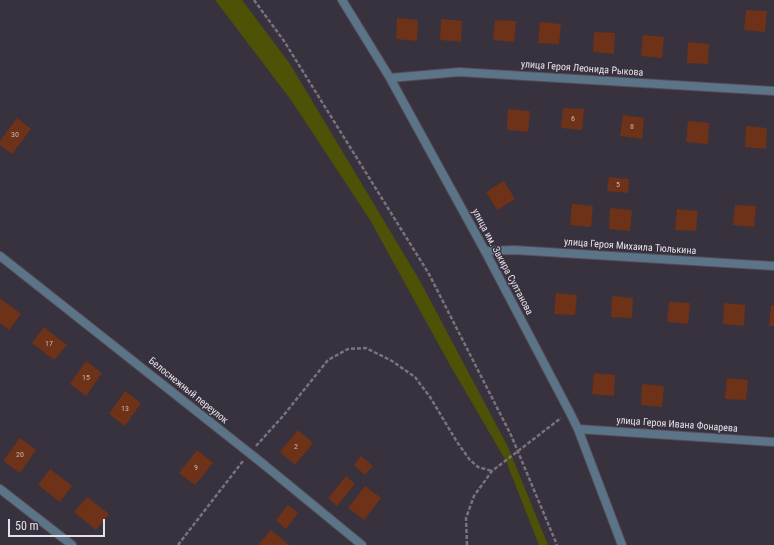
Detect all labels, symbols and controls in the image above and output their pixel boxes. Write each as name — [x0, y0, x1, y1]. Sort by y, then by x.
street label: улица Героя Леонида Рыкова — [520, 59, 644, 79]
house number: 6 — [571, 114, 575, 124]
house number: 8 — [630, 122, 634, 132]
house number: 30 — [11, 130, 19, 140]
house number: 5 — [616, 180, 620, 190]
street label: улица им. Закира Султанова — [469, 207, 535, 317]
street label: улица Героя Михаила Тюлькина — [563, 236, 697, 258]
house number: 17 — [45, 339, 53, 349]
street label: Белоснежный переулок — [146, 355, 230, 427]
house number: 15 — [82, 373, 90, 383]
house number: 13 — [121, 404, 129, 414]
street label: улица Героя Ивана Фонарева — [616, 415, 738, 435]
house number: 2 — [294, 442, 298, 452]
house number: 20 — [16, 450, 24, 460]
house number: 9 — [194, 463, 198, 473]
scale bar — [10, 511, 107, 537]
text: 50 m — [15, 519, 39, 533]

